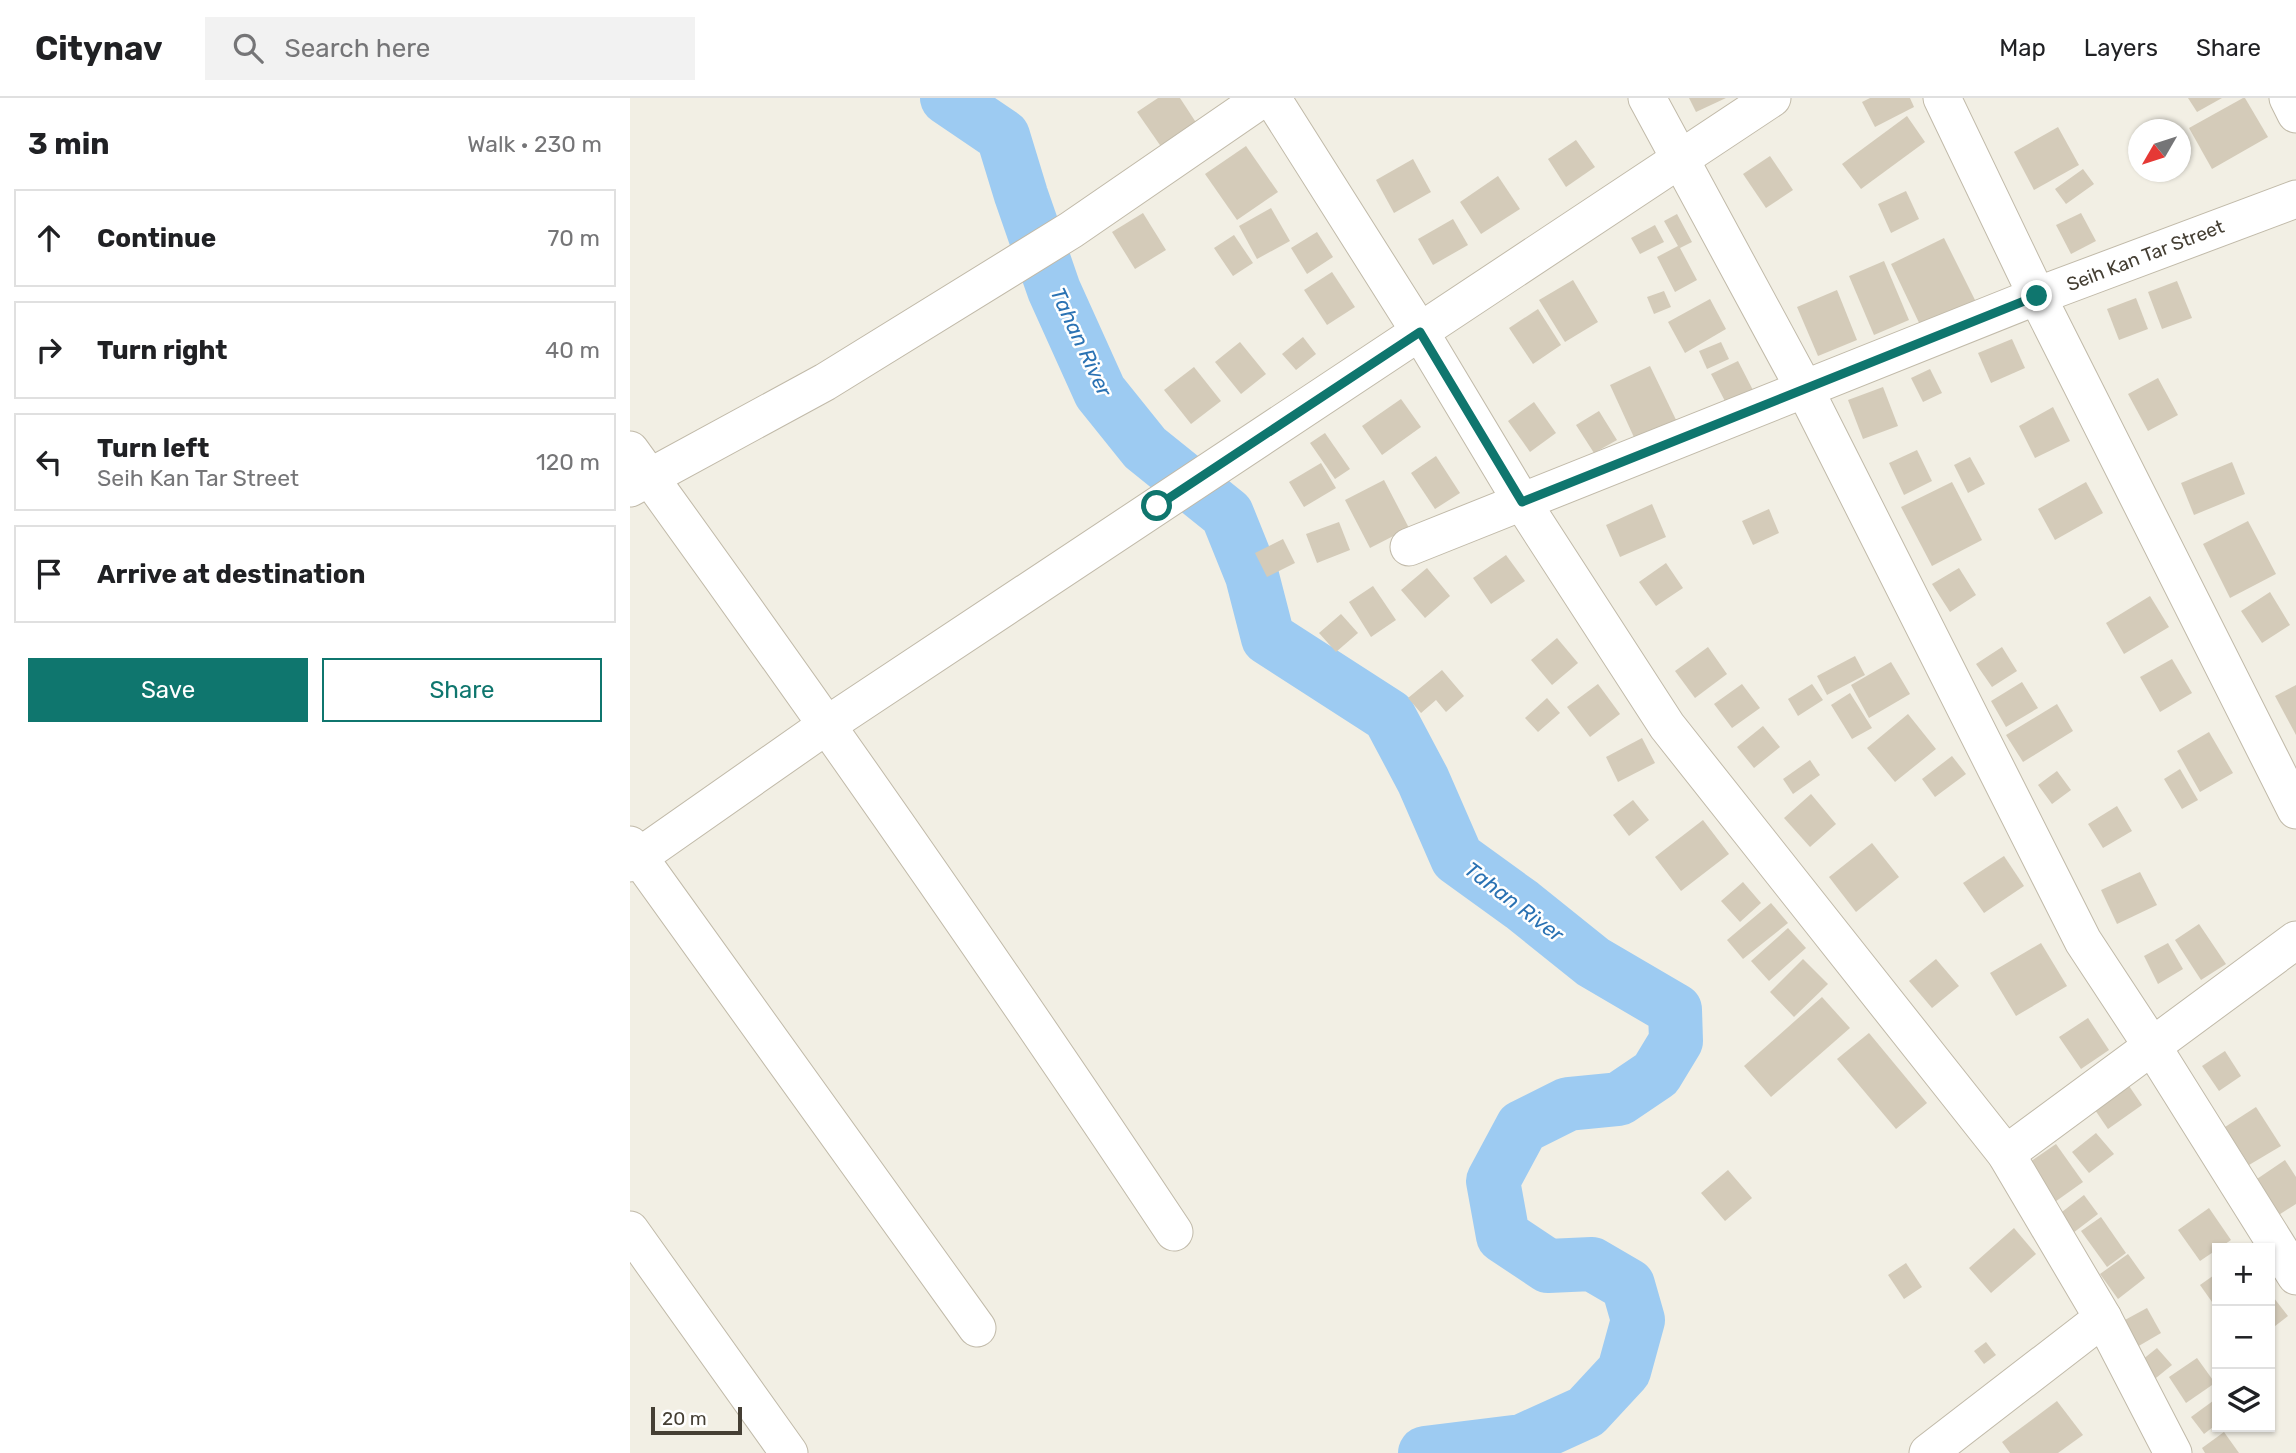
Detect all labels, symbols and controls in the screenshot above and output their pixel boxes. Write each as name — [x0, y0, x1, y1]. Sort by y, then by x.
search box — [205, 17, 695, 80]
text: Citynav — [35, 29, 163, 68]
icon: search — [229, 29, 267, 67]
text: Search here — [285, 33, 430, 64]
text: Map — [1999, 34, 2046, 62]
text: Layers — [2084, 34, 2158, 62]
text: Share — [2196, 34, 2261, 62]
north arrow — [2128, 119, 2191, 182]
text: 3 min — [28, 126, 110, 162]
text: Walk · 230 m — [467, 130, 602, 158]
street label: Seih Kan Tar Street — [2063, 215, 2228, 296]
icon: ahead — [30, 219, 68, 257]
text: Continue — [97, 223, 216, 254]
text: 70 m — [548, 224, 600, 252]
route end — [2021, 280, 2052, 311]
water label: Tahan River — [1045, 283, 1118, 401]
icon: right — [30, 331, 68, 369]
text: Turn right — [97, 335, 227, 366]
text: 40 m — [545, 336, 600, 364]
text: Turn left — [97, 433, 209, 464]
icon: left — [30, 443, 68, 481]
text: 120 m — [536, 448, 600, 476]
text: Seih Kan Tar Street — [97, 464, 299, 492]
route start — [1141, 490, 1172, 521]
icon: arrive — [30, 555, 68, 593]
text: Arrive at destination — [97, 559, 365, 590]
button: Save — [28, 658, 308, 722]
button: Share — [322, 658, 602, 722]
water label: Tahan River — [1460, 856, 1569, 947]
map controls — [2212, 1243, 2275, 1432]
button: + — [2212, 1243, 2275, 1306]
button: − — [2212, 1306, 2275, 1369]
button: layers — [2212, 1369, 2275, 1432]
scale bar — [651, 1404, 742, 1436]
text: 20 m — [662, 1407, 707, 1430]

